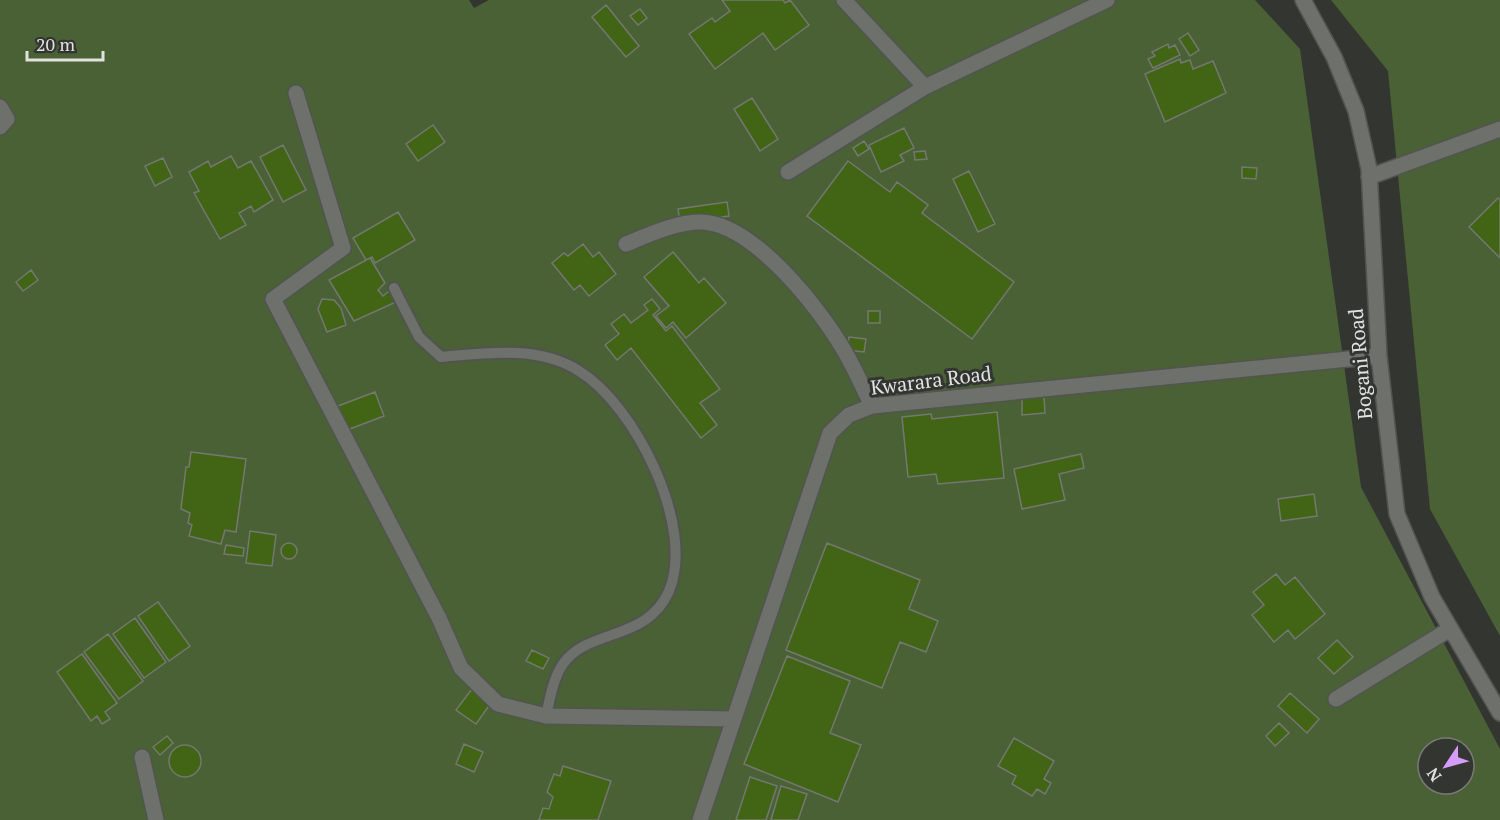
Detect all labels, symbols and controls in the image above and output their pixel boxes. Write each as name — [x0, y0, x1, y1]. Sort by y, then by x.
scale bar — [27, 24, 104, 62]
text: 20 m — [36, 32, 76, 56]
street label: Bogani Road — [1342, 307, 1378, 421]
street label: Kwarara Road — [869, 359, 993, 401]
north arrow — [1416, 736, 1476, 796]
text: N — [1421, 763, 1446, 786]

